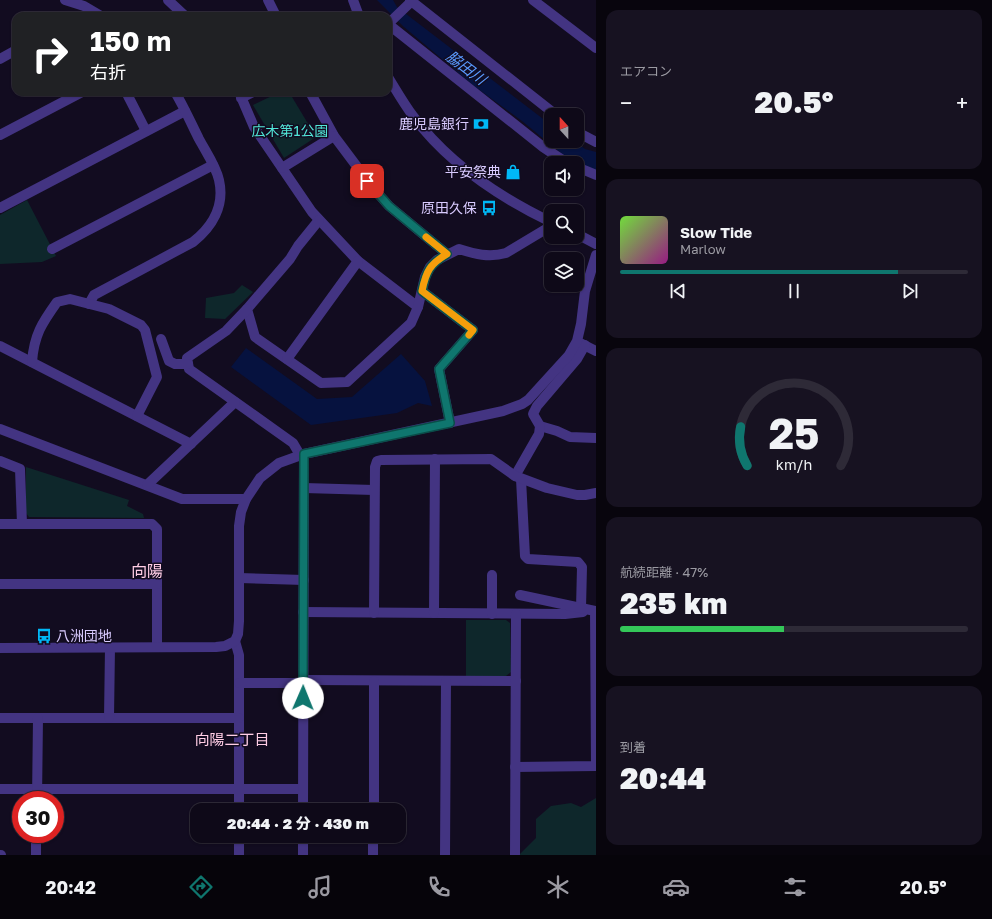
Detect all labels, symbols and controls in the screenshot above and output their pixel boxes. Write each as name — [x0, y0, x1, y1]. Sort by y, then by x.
text: 150 m — [90, 24, 171, 57]
icon: right — [24, 28, 76, 80]
water label: 脇田川 — [443, 46, 492, 89]
text: 右折 — [90, 61, 126, 83]
text: エアコン — [620, 63, 672, 79]
text: 20.5° — [755, 84, 833, 120]
text: − — [620, 89, 632, 116]
text: + — [956, 89, 968, 116]
north arrow — [544, 108, 584, 148]
map controls — [544, 108, 584, 292]
place label: 鹿児島銀行 — [399, 115, 469, 132]
bank icon: 鹿児島銀行 — [472, 115, 490, 133]
park label: 広木第1公園 — [252, 122, 328, 139]
button: sound — [544, 156, 584, 196]
place label: 平安祭典 — [445, 163, 501, 180]
shop icon: 平安祭典 — [504, 163, 522, 181]
pin — [350, 164, 384, 198]
icon: arrive — [356, 170, 378, 192]
place label: 原田久保 — [421, 199, 477, 216]
bus stop icon: 原田久保 — [480, 199, 498, 217]
button: search — [544, 204, 584, 244]
text: Slow Tide — [680, 223, 752, 241]
text: Marlow — [680, 241, 726, 257]
button: layers — [544, 252, 584, 292]
icon: previous — [667, 280, 689, 302]
icon: pause — [783, 280, 805, 302]
icon: next — [899, 280, 921, 302]
text: 25 — [769, 407, 819, 457]
text: km/h — [776, 455, 812, 472]
district label: 向陽 — [131, 561, 163, 581]
text: 航続距離 · 47% — [620, 564, 708, 580]
text: 235 km — [620, 585, 727, 621]
bus stop icon: 八洲団地 — [35, 627, 53, 645]
place label: 八洲団地 — [56, 627, 112, 644]
position arrow — [282, 677, 324, 719]
district label: 向陽二丁目 — [194, 730, 270, 748]
text: 到着 — [620, 739, 646, 755]
text: 20:44 — [620, 760, 706, 796]
speed limit sign: 30 — [12, 791, 64, 843]
text: 20:44 · 2 分 · 430 m — [227, 814, 369, 832]
icon: directions — [187, 873, 215, 901]
icon: music — [306, 873, 334, 901]
icon: phone — [425, 873, 453, 901]
icon: climate — [544, 873, 572, 901]
icon: car — [662, 873, 690, 901]
icon: filters — [781, 873, 809, 901]
text: 20:42 — [45, 876, 96, 898]
text: 20.5° — [900, 876, 947, 898]

